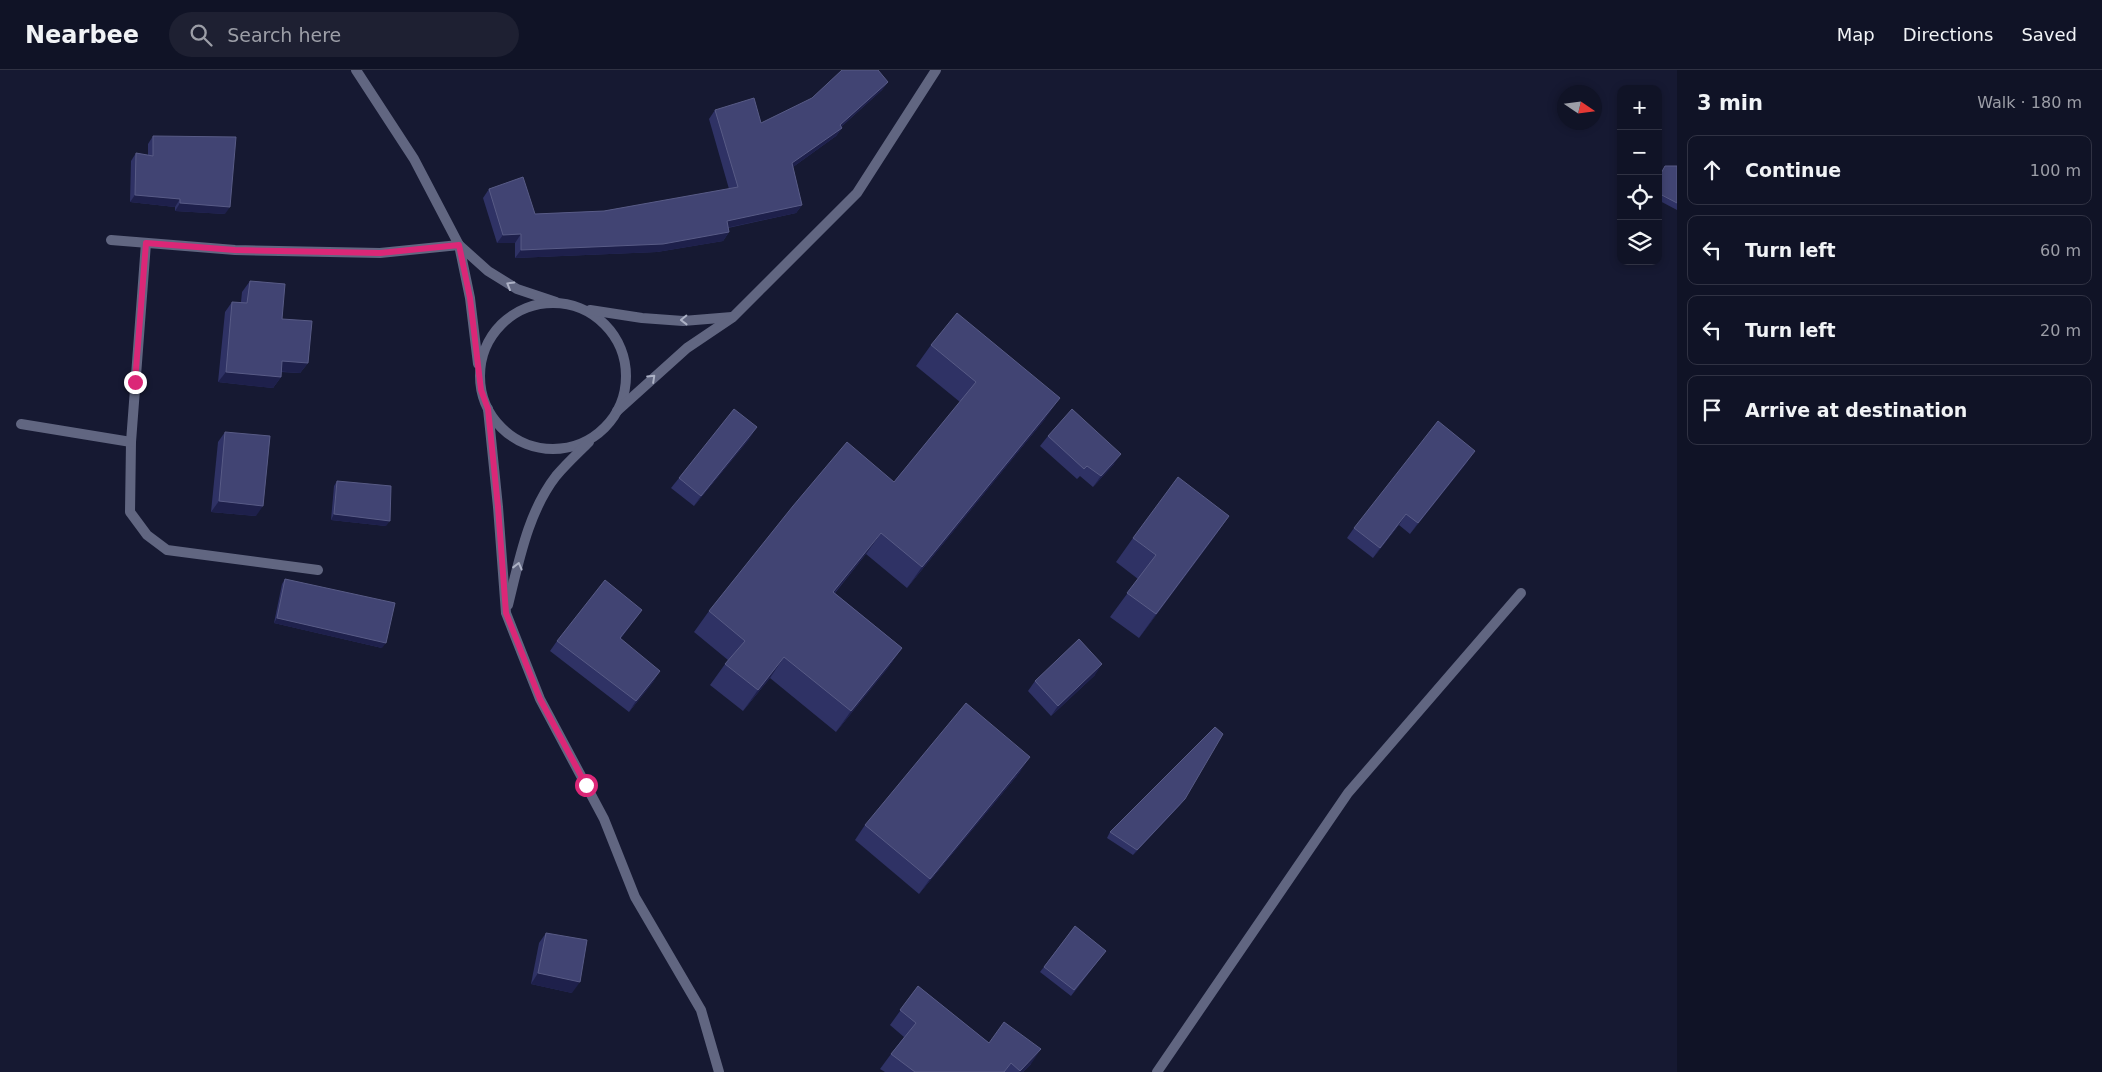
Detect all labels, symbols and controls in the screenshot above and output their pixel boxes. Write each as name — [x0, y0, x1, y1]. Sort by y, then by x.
search box — [169, 12, 519, 57]
text: Nearbee — [25, 21, 139, 49]
icon: search — [187, 21, 215, 49]
text: Search here — [227, 24, 341, 46]
text: Map — [1837, 24, 1875, 45]
text: Directions — [1903, 24, 1993, 45]
text: Saved — [2021, 24, 2077, 45]
north arrow — [1557, 85, 1602, 130]
map controls — [1617, 85, 1662, 265]
button: + — [1617, 85, 1662, 130]
text: 3 min — [1697, 91, 1763, 115]
text: Walk · 180 m — [1977, 93, 2082, 112]
button: − — [1617, 130, 1662, 175]
icon: ahead — [1698, 156, 1726, 184]
text: Continue — [1745, 159, 1841, 181]
text: 100 m — [2030, 161, 2081, 180]
button: locate — [1617, 175, 1662, 220]
button: layers — [1617, 220, 1662, 265]
icon: left — [1698, 236, 1726, 264]
text: Turn left — [1745, 239, 1836, 261]
text: 60 m — [2040, 241, 2081, 260]
one-way arrow — [507, 281, 516, 291]
one-way arrow — [680, 315, 688, 325]
icon: left — [1698, 316, 1726, 344]
text: Turn left — [1745, 319, 1836, 341]
text: 20 m — [2040, 321, 2081, 340]
route end — [124, 371, 147, 394]
one-way arrow — [647, 375, 656, 384]
icon: arrive — [1698, 396, 1726, 424]
text: Arrive at destination — [1745, 399, 1967, 421]
one-way arrow — [512, 561, 523, 570]
route start — [575, 774, 598, 797]

